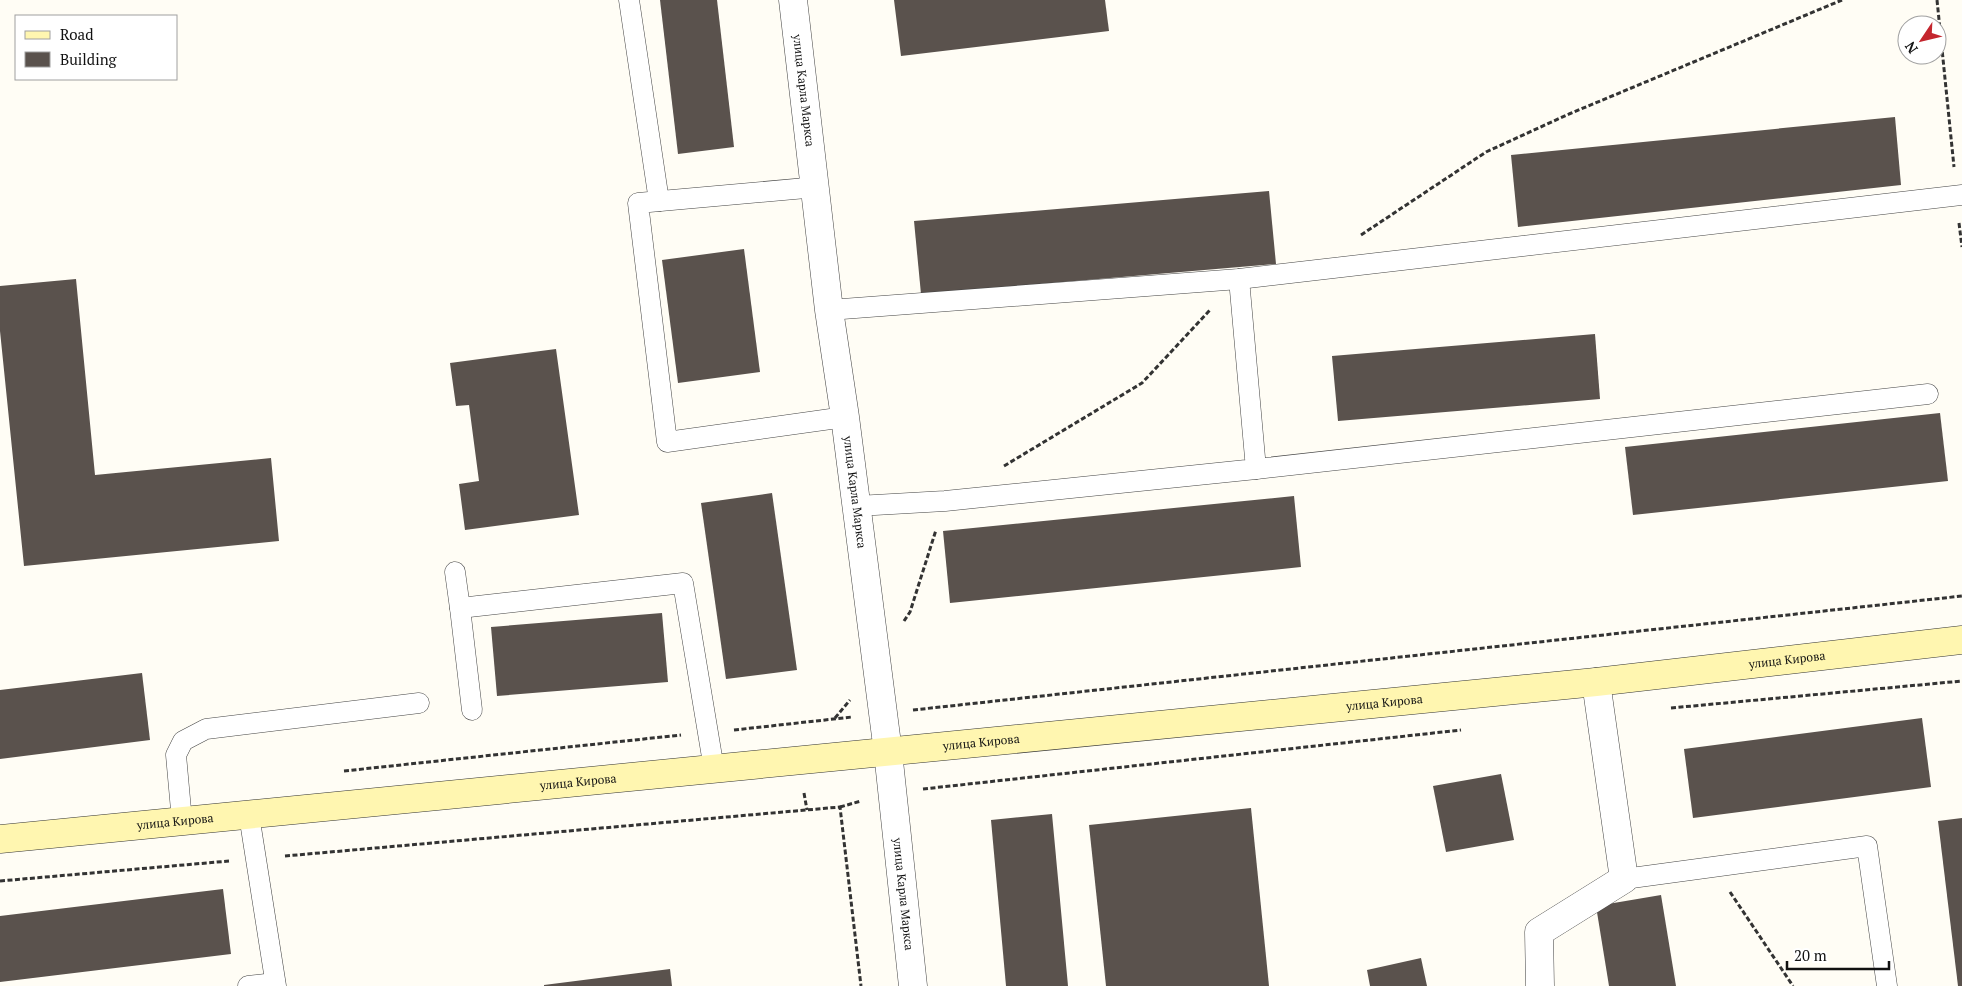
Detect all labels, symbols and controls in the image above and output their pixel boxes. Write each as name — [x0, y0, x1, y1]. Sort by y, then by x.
legend — [15, 15, 178, 80]
north arrow — [1897, 15, 1947, 65]
text: Road — [60, 24, 93, 44]
street label: улица Карла Маркса — [790, 32, 818, 147]
text: N — [1900, 38, 1922, 58]
text: Building — [60, 49, 118, 69]
street label: улица Карла Маркса — [840, 434, 870, 549]
street label: улица Кирова — [1747, 648, 1826, 672]
street label: улица Кирова — [1344, 691, 1423, 714]
street label: улица Кирова — [941, 731, 1020, 753]
street label: улица Кирова — [538, 770, 617, 793]
street label: улица Кирова — [135, 810, 214, 833]
street label: улица Карла Маркса — [890, 836, 917, 951]
scale bar — [1787, 938, 1890, 970]
text: 20 m — [1794, 945, 1827, 965]

